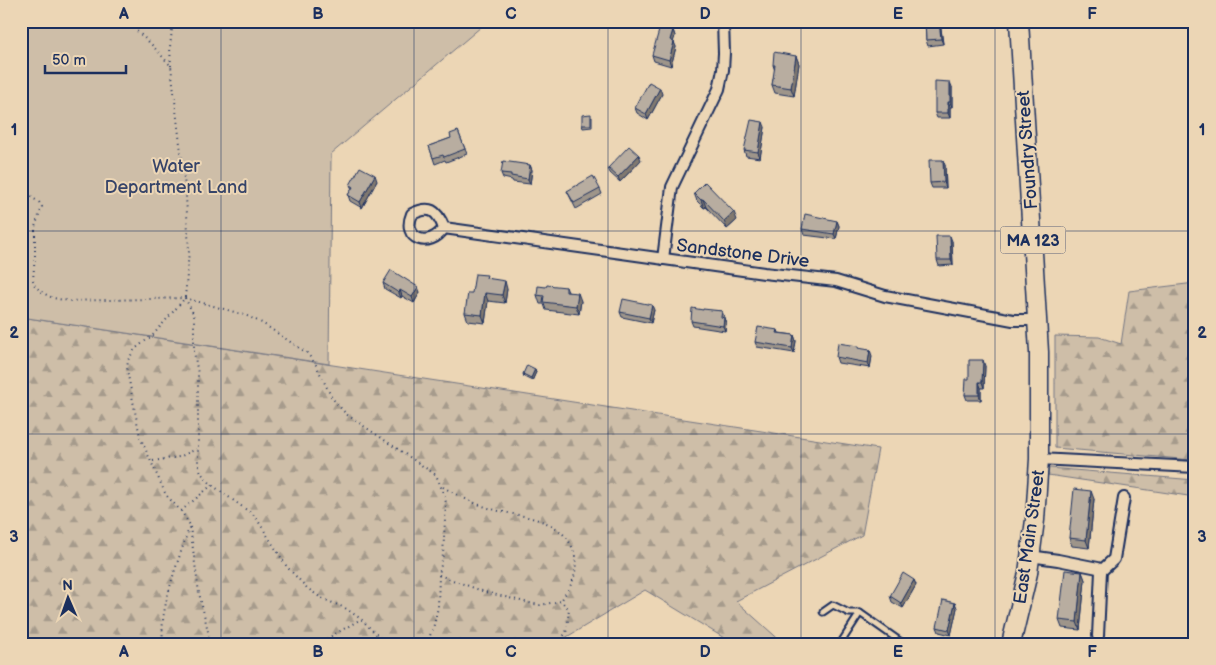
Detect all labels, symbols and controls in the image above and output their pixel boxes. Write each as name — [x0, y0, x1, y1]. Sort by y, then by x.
text: A — [118, 5, 129, 24]
text: B — [312, 5, 324, 24]
text: C — [505, 5, 517, 24]
text: D — [699, 5, 711, 24]
text: E — [893, 5, 903, 24]
text: F — [1087, 5, 1097, 24]
scale bar — [45, 42, 126, 74]
text: 50 m — [52, 51, 86, 70]
street label: Foundry Street — [1013, 89, 1042, 210]
text: 1 — [11, 121, 17, 140]
text: 1 — [1199, 121, 1205, 140]
park label: Water Department Land — [105, 156, 247, 198]
road number: MA 123 — [1000, 226, 1066, 254]
street label: Sandstone Drive — [675, 235, 811, 272]
text: 2 — [9, 324, 19, 343]
text: 2 — [1197, 324, 1207, 343]
street label: East Main Street — [1010, 468, 1049, 606]
text: 3 — [9, 528, 19, 547]
text: 3 — [1197, 528, 1207, 547]
north arrow — [42, 572, 92, 622]
text: N — [62, 577, 73, 594]
text: A — [118, 643, 129, 662]
text: B — [312, 643, 324, 662]
text: C — [505, 643, 517, 662]
text: D — [699, 643, 711, 662]
text: E — [893, 643, 903, 662]
text: F — [1087, 643, 1097, 662]

